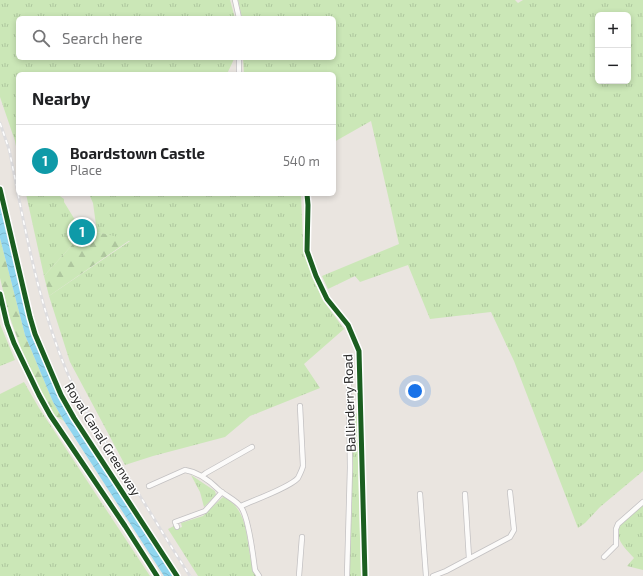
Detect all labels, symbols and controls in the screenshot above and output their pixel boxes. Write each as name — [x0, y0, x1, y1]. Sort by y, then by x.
map controls — [595, 12, 631, 84]
button: + — [595, 12, 631, 48]
search box — [16, 16, 336, 60]
icon: search — [30, 27, 52, 49]
text: Search here — [62, 29, 143, 47]
button: − — [595, 48, 631, 84]
text: Nearby — [32, 88, 90, 108]
text: Boardstown Castle — [70, 144, 205, 162]
text: 1 — [42, 153, 48, 169]
text: 540 m — [283, 153, 320, 169]
text: Place — [70, 162, 102, 178]
pin: 1 — [69, 217, 95, 247]
street label: Ballinderry Road — [339, 354, 359, 452]
street label: Royal Canal Greenway — [62, 379, 144, 499]
your location — [405, 381, 425, 401]

